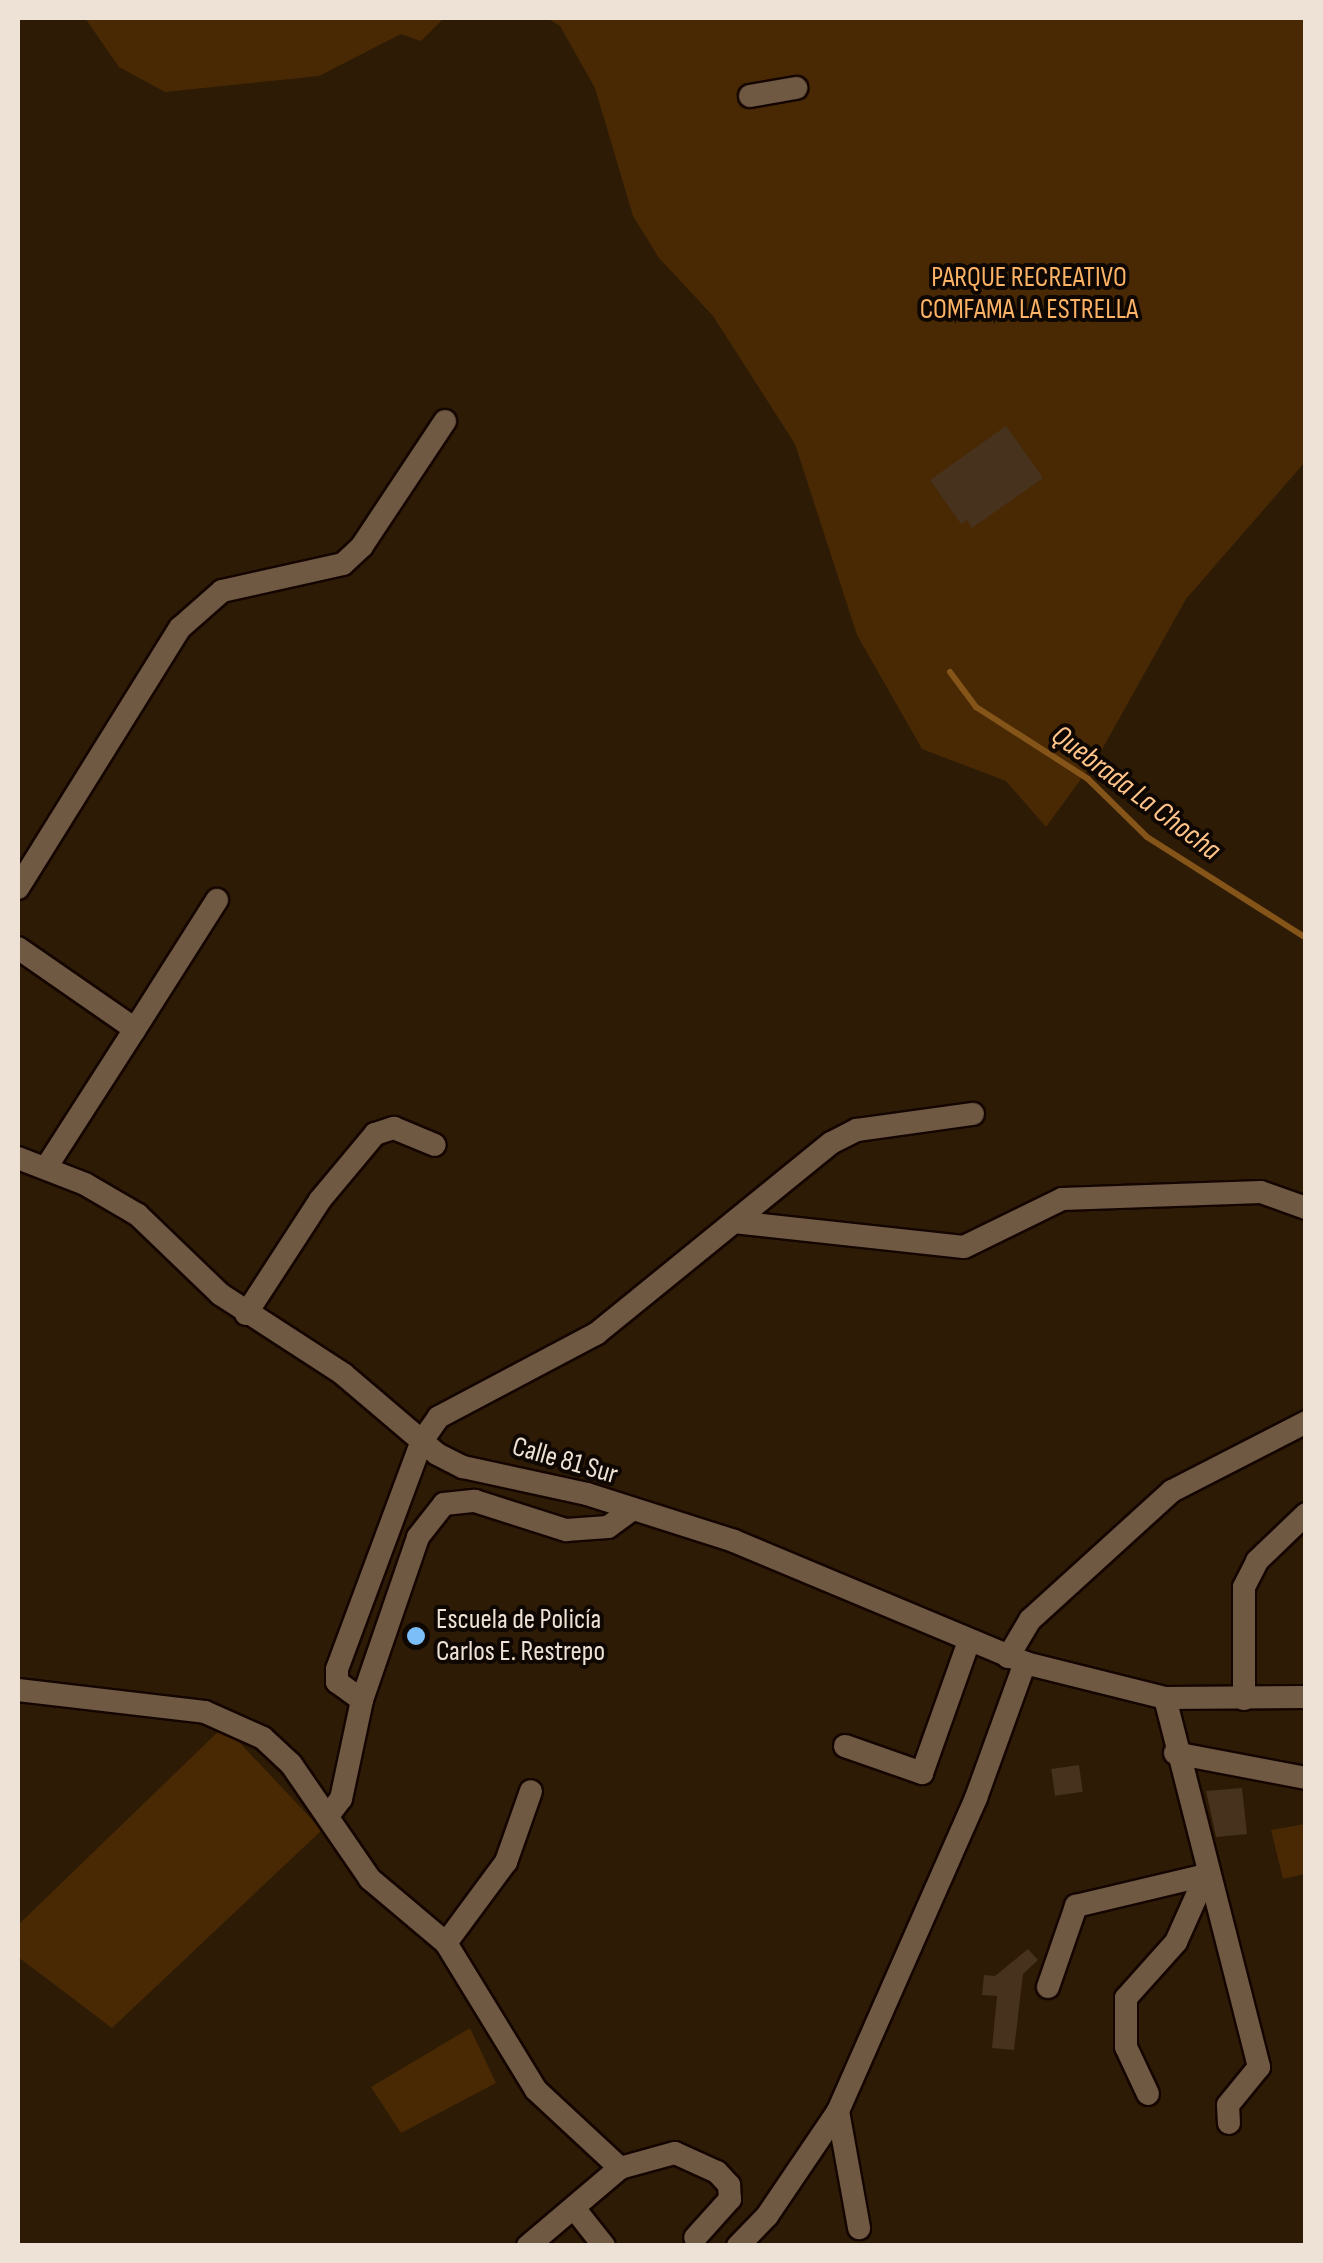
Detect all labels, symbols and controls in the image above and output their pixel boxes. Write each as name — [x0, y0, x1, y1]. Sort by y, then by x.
park label: PARQUE RECREATIVO COMFAMA LA ESTRELLA — [920, 261, 1138, 327]
water label: Quebrada La Chocha — [1044, 718, 1228, 868]
street label: Calle 81 Sur — [508, 1430, 622, 1492]
place label: Escuela de Policía Carlos E. Restrepo — [436, 1603, 605, 1669]
marker: Escuela de Policía Carlos E. Restrepo — [405, 1625, 427, 1647]

